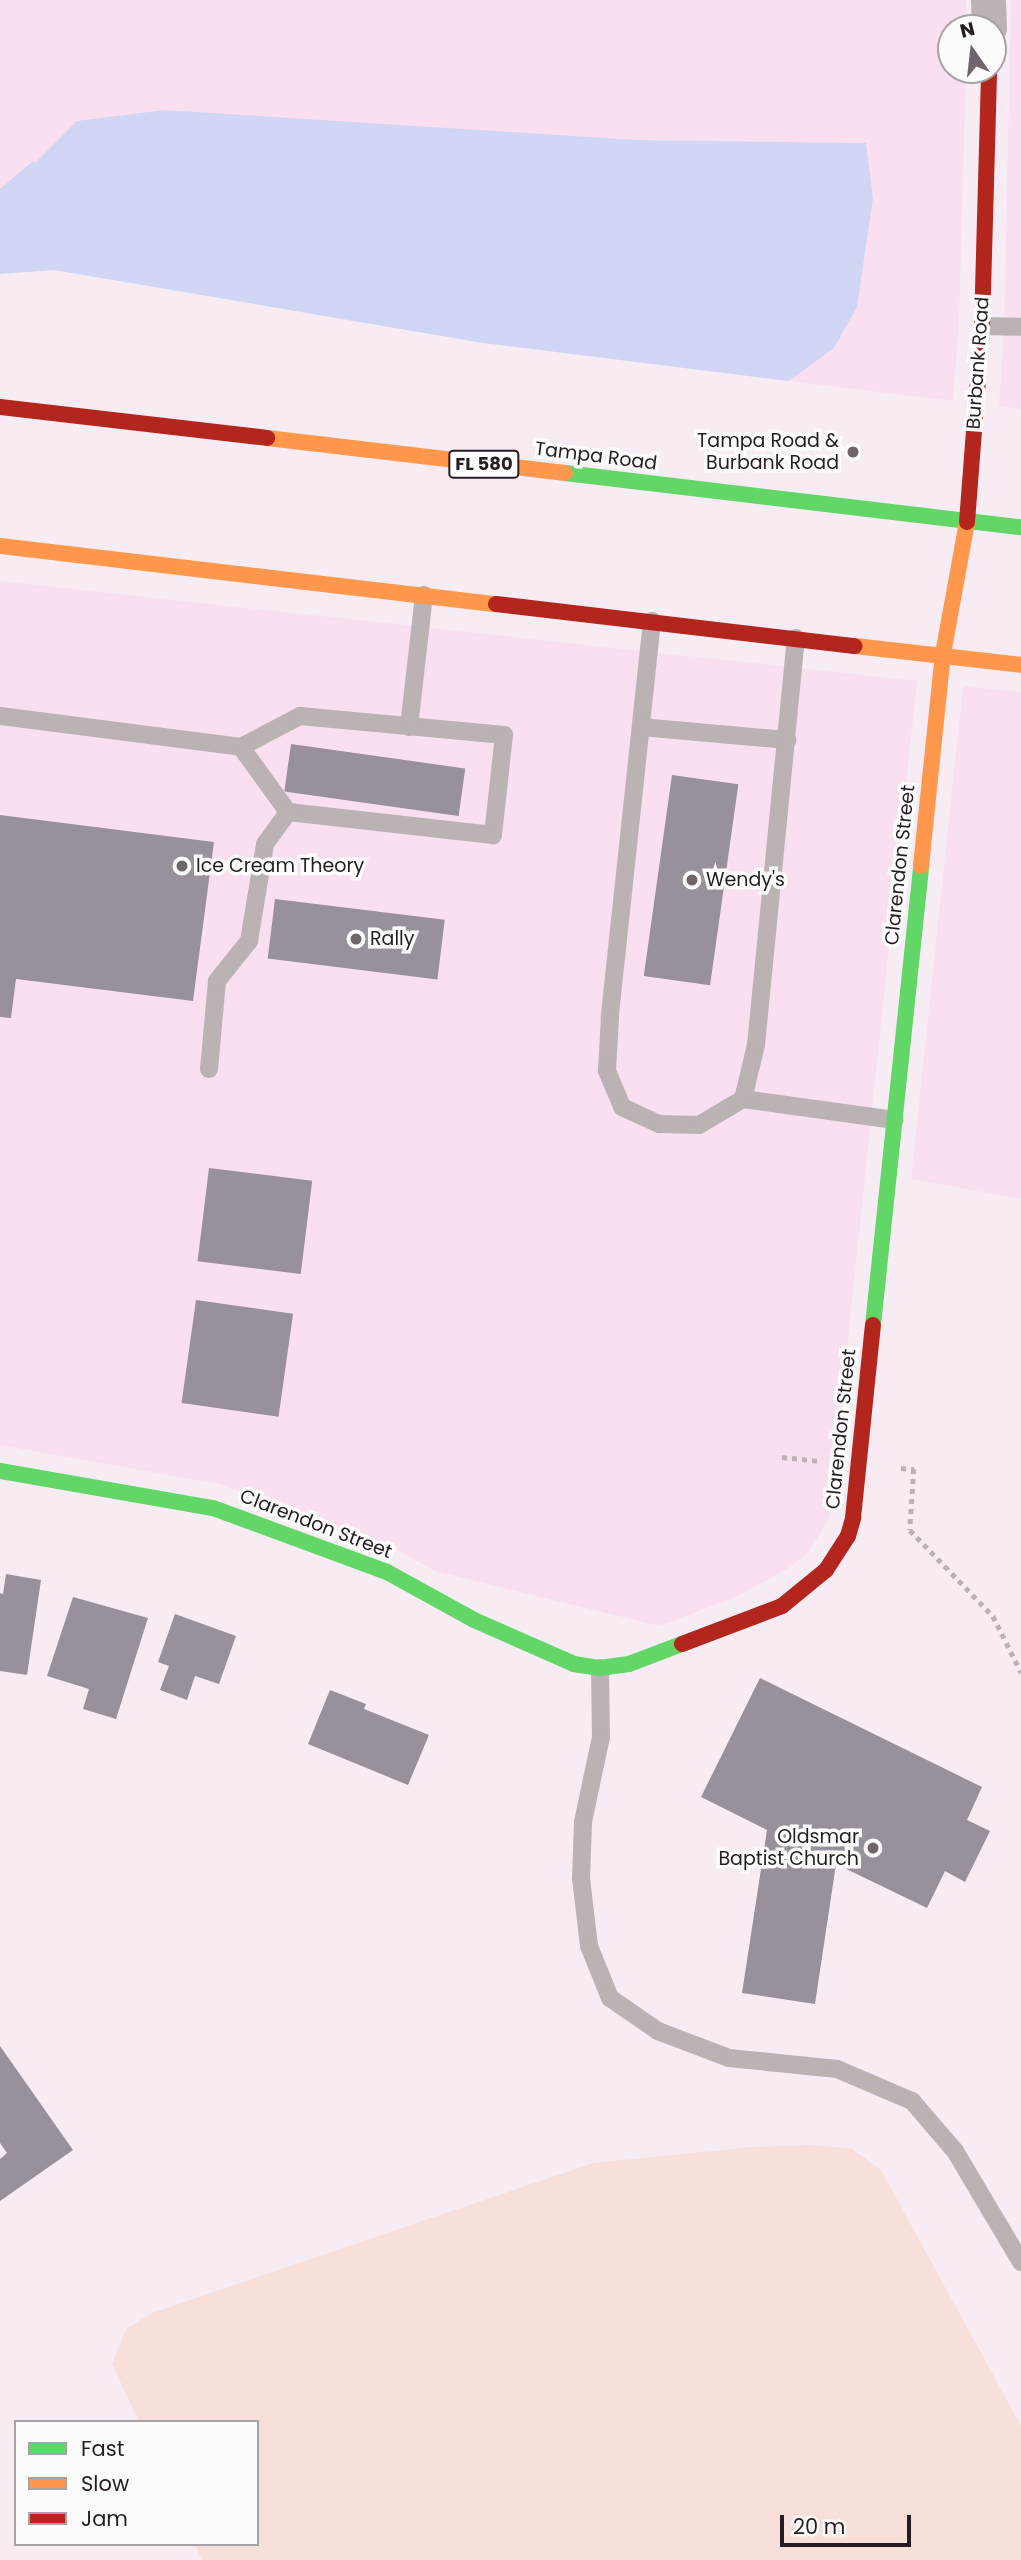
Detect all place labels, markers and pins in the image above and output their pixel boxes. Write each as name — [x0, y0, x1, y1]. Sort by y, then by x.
place label: Tampa Road & Burbank Road — [697, 430, 839, 474]
marker: Tampa Road & Burbank Road — [845, 444, 861, 460]
place label: Ice Cream Theory — [196, 855, 364, 877]
marker: Ice Cream Theory — [174, 858, 190, 874]
place label: Wendy's — [706, 869, 785, 891]
marker: Wendy's — [684, 872, 700, 888]
place label: Rally — [370, 928, 414, 950]
marker: Rally — [348, 931, 364, 947]
place label: Oldsmar Baptist Church — [718, 1826, 859, 1870]
marker: Oldsmar Baptist Church — [865, 1840, 881, 1856]

